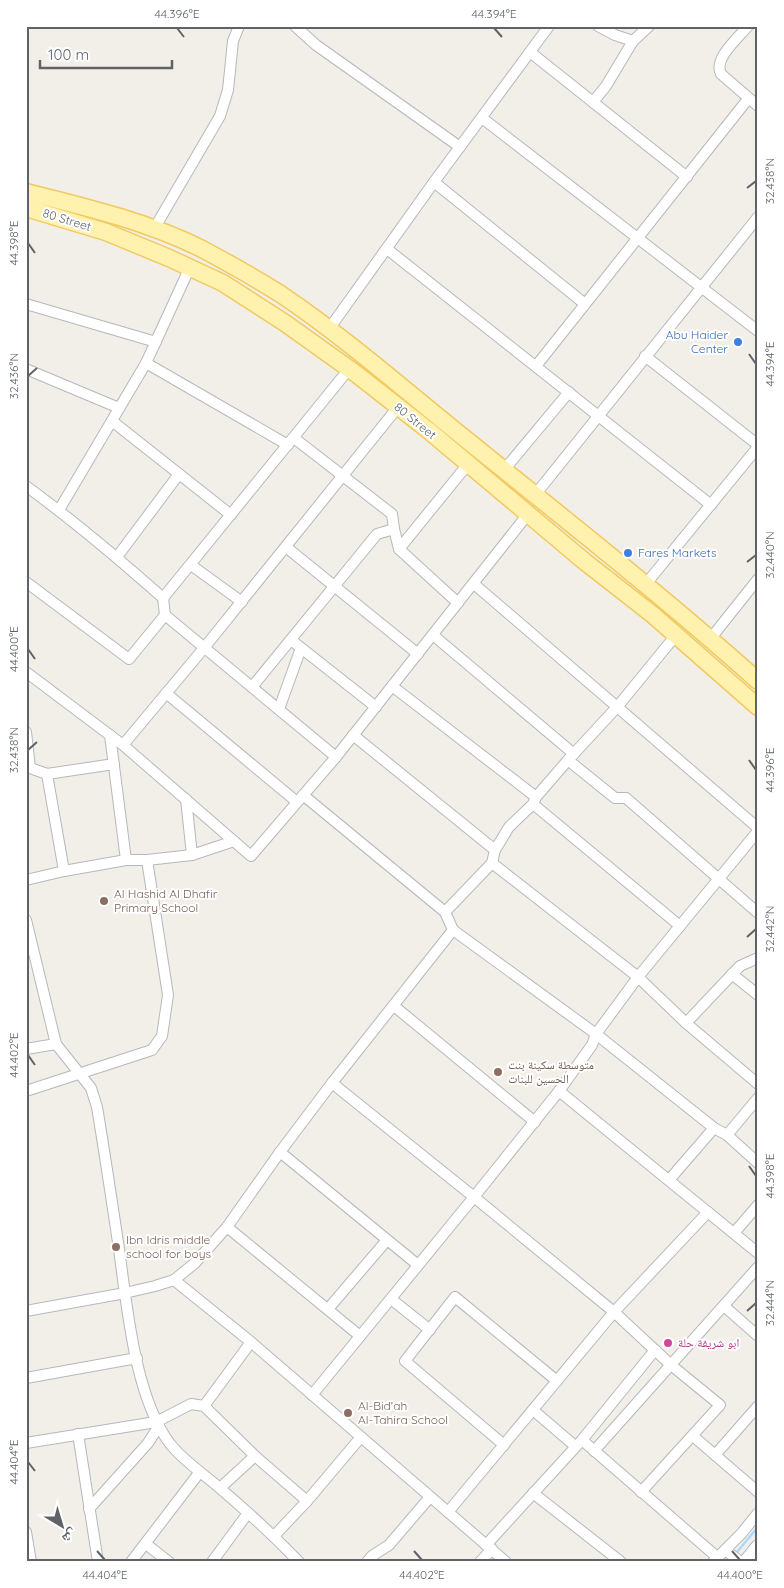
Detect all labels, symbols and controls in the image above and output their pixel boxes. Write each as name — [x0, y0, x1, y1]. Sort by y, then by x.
text: 44.396°E — [154, 6, 200, 21]
text: 44.394°E — [472, 6, 517, 21]
scale bar — [40, 38, 172, 70]
text: 100 m — [48, 45, 89, 64]
text: 32.438°N — [762, 158, 777, 204]
street label: 80 Street — [41, 205, 93, 234]
text: 44.398°E — [6, 220, 21, 266]
place label: Abu Haider Center — [666, 327, 728, 356]
marker: Abu Haider Center — [732, 336, 744, 348]
text: 44.394°E — [762, 341, 777, 386]
text: 32.436°N — [6, 353, 21, 399]
street label: 80 Street — [391, 399, 439, 442]
text: 32.440°N — [762, 531, 777, 579]
place label: Fares Markets — [638, 545, 717, 560]
marker: Fares Markets — [622, 547, 634, 559]
text: 44.400°E — [6, 626, 21, 672]
text: 32.438°N — [6, 727, 21, 773]
text: 44.396°E — [762, 747, 777, 793]
place label: Al Hashid Al Dhafir Primary School — [114, 886, 218, 915]
marker: Al Hashid Al Dhafir Primary School — [98, 895, 110, 907]
text: 32.442°N — [762, 906, 777, 952]
text: 44.402°E — [6, 1032, 21, 1078]
place label: متوسطة سكينة بنت الحسين للبنات — [508, 1057, 594, 1086]
marker: متوسطة سكينة بنت الحسين للبنات — [492, 1066, 504, 1078]
text: 44.398°E — [762, 1153, 777, 1199]
place label: Ibn Idris middle school for boys — [126, 1232, 211, 1261]
marker: Ibn Idris middle school for boys — [110, 1241, 122, 1253]
text: 32.444°N — [762, 1280, 777, 1326]
place label: ابو شريفة حلة — [678, 1335, 739, 1350]
marker: ابو شريفة حلة — [662, 1337, 674, 1349]
place label: Al-Bid’ah Al-Tahira School — [358, 1398, 448, 1427]
marker: Al-Bid’ah Al-Tahira School — [342, 1407, 354, 1419]
text: 44.404°E — [6, 1439, 21, 1485]
north arrow — [38, 1500, 88, 1550]
text: ش — [58, 1525, 81, 1548]
text: 44.404°E — [82, 1567, 128, 1582]
text: 44.402°E — [399, 1567, 445, 1582]
text: 44.400°E — [717, 1567, 763, 1582]

